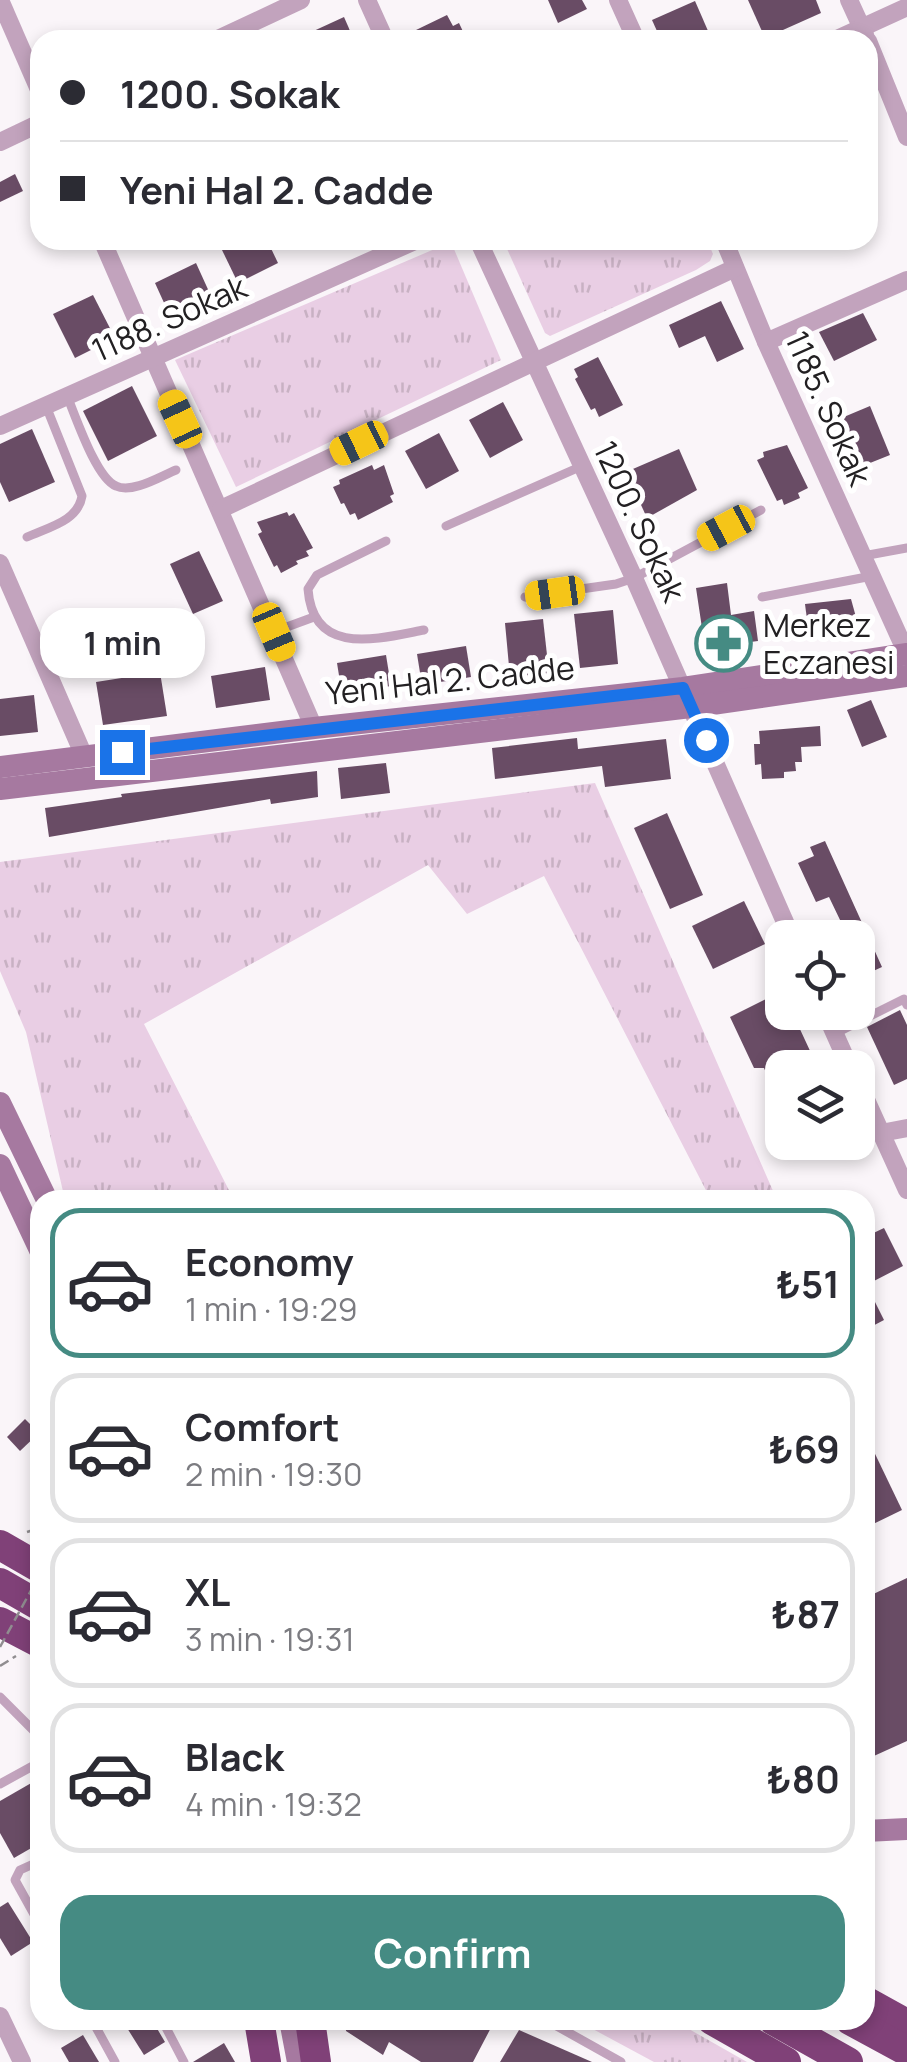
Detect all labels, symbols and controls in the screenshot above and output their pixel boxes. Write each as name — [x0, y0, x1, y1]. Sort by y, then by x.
text: 1200. Sokak — [120, 67, 340, 119]
text: Yeni Hal 2. Cadde — [120, 163, 434, 215]
street label: 1188. Sokak — [85, 264, 254, 372]
street label: 1185. Sokak — [775, 324, 883, 493]
car — [154, 385, 206, 453]
car — [325, 416, 393, 470]
street label: 1200. Sokak — [584, 434, 697, 609]
car — [692, 501, 760, 555]
car — [523, 574, 587, 612]
car — [248, 599, 300, 665]
place label: Merkez Eczanesi — [763, 603, 895, 684]
callout: 1 min — [39, 607, 204, 677]
pharmacy icon: Merkez Eczanesi — [694, 613, 754, 673]
text: 1 min — [83, 621, 162, 665]
street label: Yeni Hal 2. Cadde — [323, 645, 577, 715]
route start — [684, 718, 729, 763]
route end — [100, 730, 145, 775]
map controls — [765, 920, 875, 1160]
button: locate — [765, 920, 875, 1030]
button: layers — [765, 1050, 875, 1160]
text: Economy — [185, 1235, 354, 1287]
icon: car — [65, 1238, 155, 1328]
text: ₺51 — [776, 1257, 840, 1309]
text: 1 min · 19:29 — [185, 1287, 358, 1331]
text: Comfort — [185, 1400, 339, 1452]
icon: car — [65, 1403, 155, 1493]
text: ₺69 — [769, 1422, 840, 1474]
text: 2 min · 19:30 — [185, 1452, 362, 1496]
text: XL — [185, 1565, 230, 1617]
icon: car — [65, 1568, 155, 1658]
text: ₺87 — [771, 1587, 840, 1639]
text: 3 min · 19:31 — [185, 1617, 355, 1661]
text: Black — [185, 1730, 284, 1782]
icon: car — [65, 1733, 155, 1823]
text: ₺80 — [767, 1752, 840, 1804]
text: 4 min · 19:32 — [185, 1782, 362, 1826]
button: Confirm — [60, 1895, 845, 2010]

